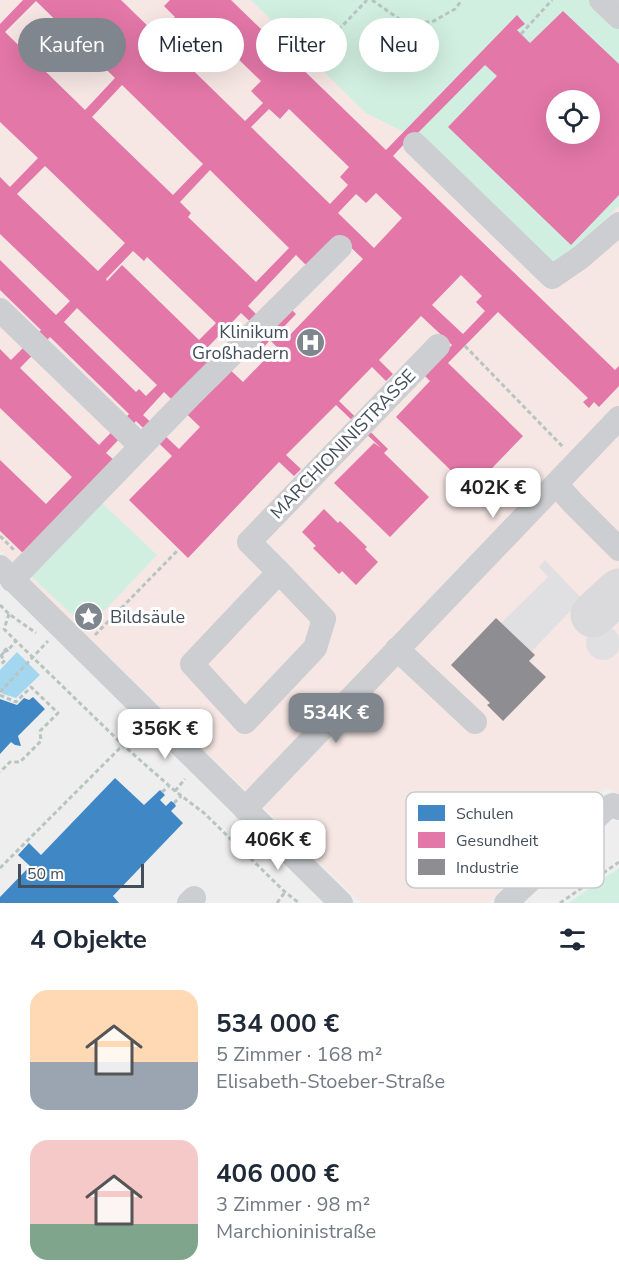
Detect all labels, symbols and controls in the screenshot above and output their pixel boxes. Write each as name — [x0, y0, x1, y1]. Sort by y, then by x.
chip: Kaufen — [18, 18, 126, 72]
chip: Mieten — [138, 18, 244, 72]
chip: Filter — [256, 18, 347, 72]
chip: Neu — [359, 18, 439, 72]
map controls — [546, 90, 600, 144]
button: locate — [546, 90, 600, 144]
place label: Klinikum Großhadern — [192, 320, 289, 365]
hospital icon: Klinikum Großhadern — [294, 326, 326, 358]
street label: MARCHIONINISTRASSE — [265, 364, 421, 524]
pin: 402K € — [444, 468, 542, 519]
text: 402K € — [460, 474, 526, 501]
place icon: Bildsäule — [73, 601, 105, 633]
place label: Bildsäule — [110, 605, 185, 629]
pin: 534K € — [287, 693, 385, 744]
text: 534K € — [303, 699, 369, 726]
pin: 356K € — [116, 709, 214, 760]
text: 356K € — [132, 715, 198, 742]
legend — [406, 792, 604, 888]
text: Schulen — [456, 803, 514, 825]
pin: 406K € — [229, 820, 327, 871]
text: 406K € — [245, 826, 311, 853]
text: Gesundheit — [456, 830, 539, 852]
text: Industrie — [456, 857, 519, 879]
scale bar — [18, 861, 144, 888]
text: 50 m — [27, 863, 64, 885]
text: 4 Objekte — [30, 922, 147, 957]
icon: filters — [556, 923, 589, 956]
text: 534 000 € — [216, 1006, 339, 1041]
icon: home — [78, 1014, 150, 1086]
text: 5 Zimmer · 168 m² — [216, 1041, 382, 1068]
text: Elisabeth-Stoeber-Straße — [216, 1068, 445, 1095]
text: 406 000 € — [216, 1156, 339, 1191]
icon: home — [78, 1164, 150, 1236]
text: 3 Zimmer · 98 m² — [216, 1191, 370, 1218]
text: Marchioninistraße — [216, 1218, 376, 1245]

